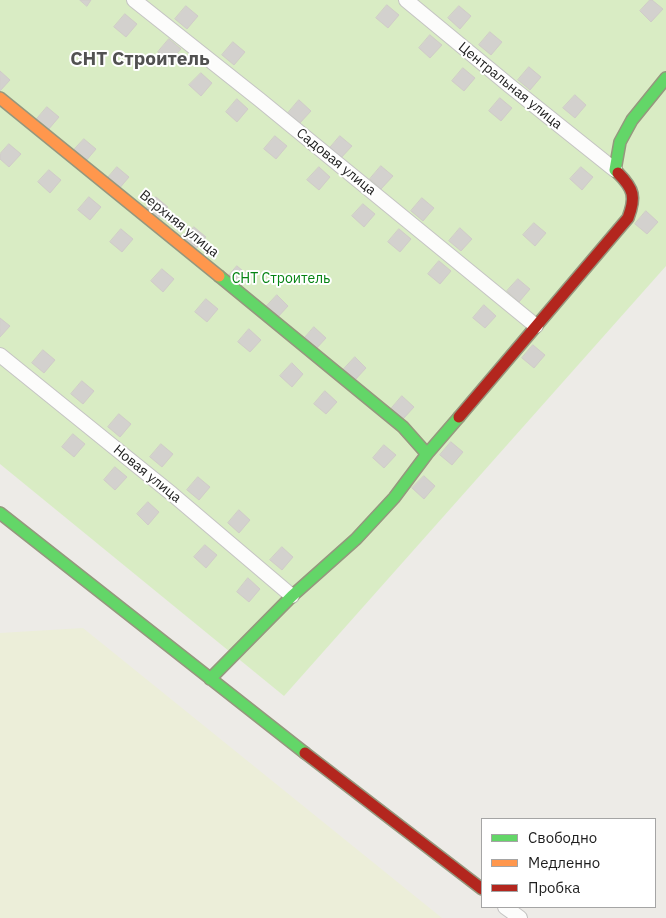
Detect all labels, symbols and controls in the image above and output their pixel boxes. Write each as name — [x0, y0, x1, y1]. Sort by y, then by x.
street label: Центральная улица — [455, 39, 565, 133]
district label: СНТ Строитель — [70, 49, 210, 71]
street label: Садовая улица — [293, 125, 379, 199]
street label: Верхняя улица — [136, 187, 222, 261]
park label: СНТ Строитель — [232, 271, 330, 287]
street label: Новая улица — [110, 442, 184, 506]
legend — [481, 818, 656, 908]
text: Свободно — [528, 828, 597, 847]
text: Медленно — [528, 853, 600, 872]
text: Пробка — [528, 878, 580, 897]

